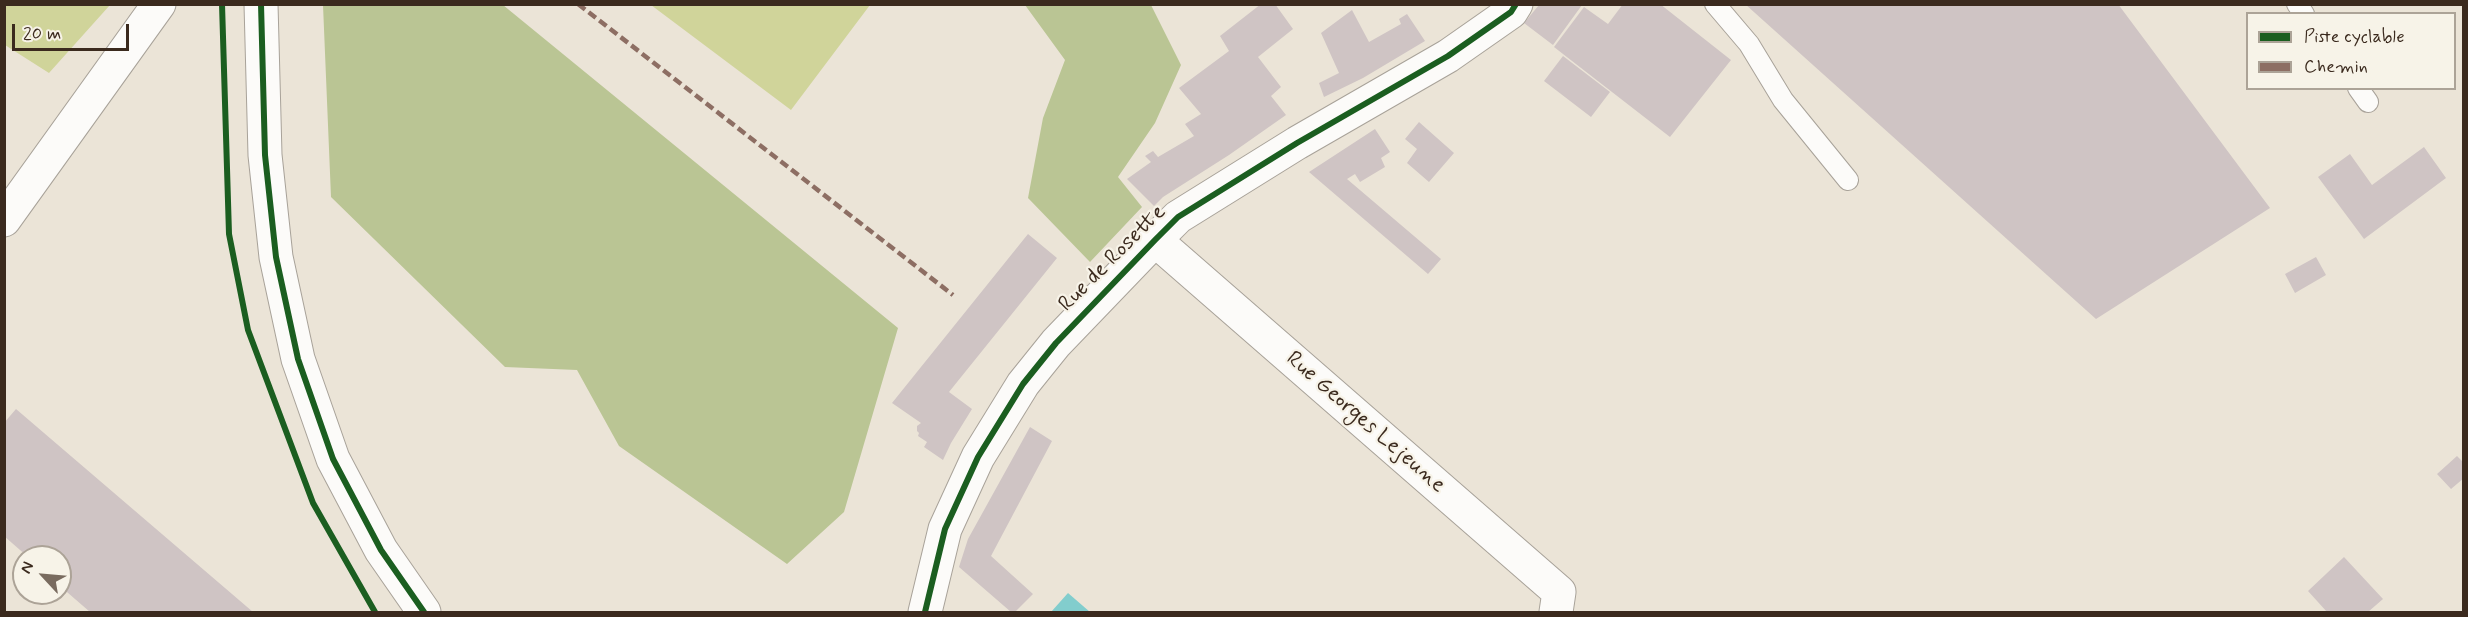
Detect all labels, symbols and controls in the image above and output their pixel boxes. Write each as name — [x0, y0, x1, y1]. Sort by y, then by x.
scale bar — [15, 12, 132, 50]
legend — [2246, 12, 2456, 90]
text: 20 m — [23, 22, 61, 46]
text: Piste cyclable — [2304, 25, 2405, 49]
text: Chemin — [2304, 55, 2368, 79]
street label: Rue de Rosette — [1054, 200, 1172, 318]
street label: Rue Georges Lejeune — [1280, 347, 1450, 499]
north arrow — [12, 545, 72, 605]
text: N — [15, 558, 39, 577]

